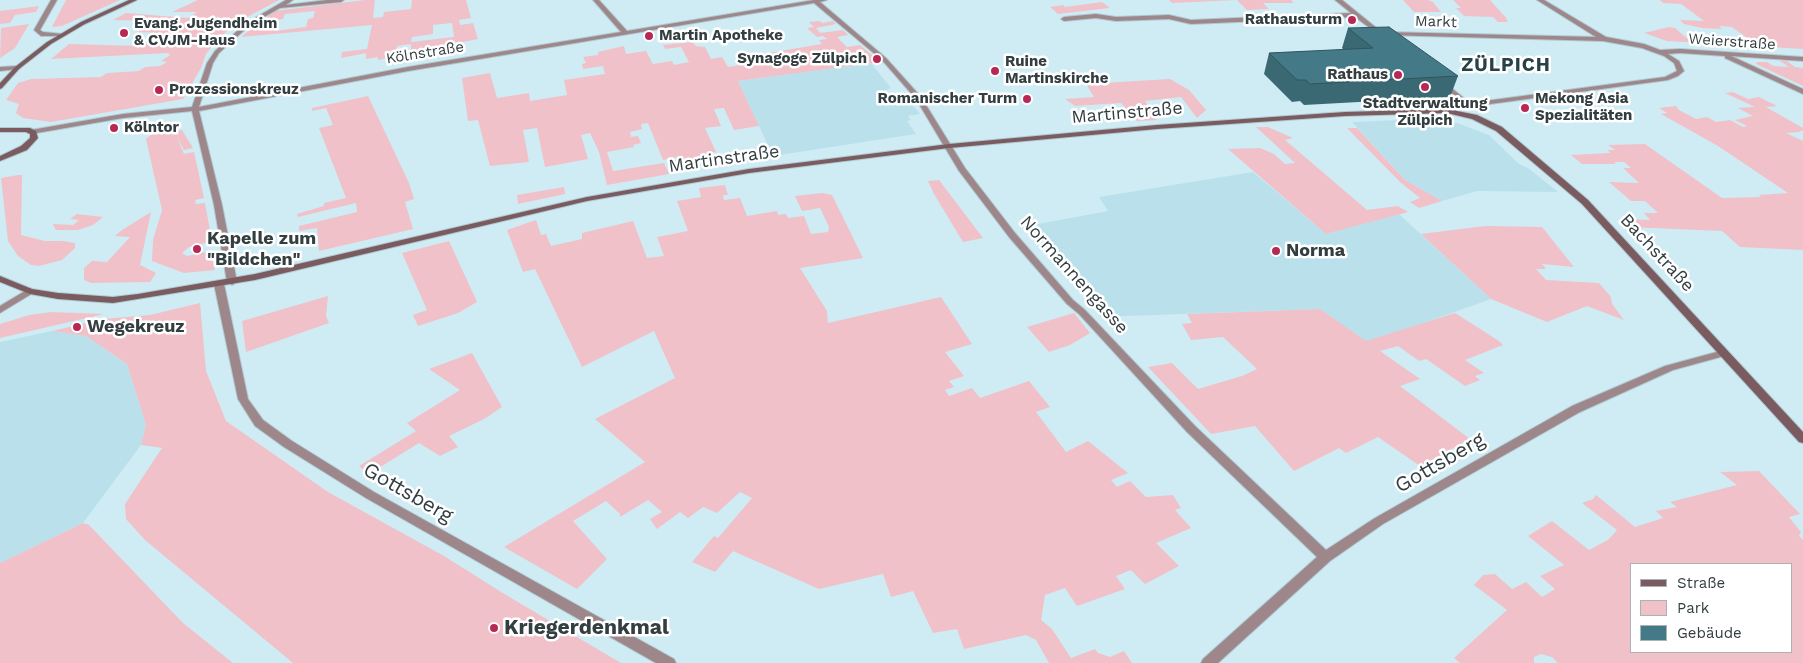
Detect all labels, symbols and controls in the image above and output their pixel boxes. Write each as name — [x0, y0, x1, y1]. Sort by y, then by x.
place label: Rathausturm — [1245, 11, 1342, 29]
street label: Markt — [1415, 12, 1457, 32]
marker: Rathausturm — [1346, 14, 1358, 26]
place label: Evang. Jugendheim & CVJM-Haus — [134, 15, 277, 50]
marker: Evang. Jugendheim & CVJM-Haus — [118, 27, 130, 39]
place label: Martin Apotheke — [659, 27, 783, 45]
marker: Martin Apotheke — [643, 30, 655, 42]
street label: Weierstraße — [1688, 30, 1776, 54]
street label: Kölnstraße — [385, 38, 465, 68]
place label: Synagoge Zülpich — [737, 50, 867, 68]
marker: Synagoge Zülpich — [871, 53, 883, 65]
place label: Ruine Martinskirche — [1005, 53, 1108, 88]
district label: ZÜLPICH — [1460, 54, 1552, 76]
marker: Ruine Martinskirche — [989, 65, 1001, 77]
place label: Rathaus — [1327, 66, 1388, 84]
marker: Rathaus — [1392, 69, 1404, 81]
place label: Prozessionskreuz — [169, 81, 299, 99]
marker: Stadtverwaltung Zülpich — [1419, 81, 1431, 93]
marker: Prozessionskreuz — [153, 84, 165, 96]
place label: Romanischer Turm — [877, 90, 1017, 108]
place label: Mekong Asia Spezialitäten — [1535, 90, 1632, 125]
marker: Romanischer Turm — [1021, 93, 1033, 105]
place label: Stadtverwaltung Zülpich — [1363, 95, 1487, 130]
street label: Martinstraße — [1071, 97, 1183, 129]
marker: Mekong Asia Spezialitäten — [1519, 102, 1531, 114]
place label: Kölntor — [124, 119, 179, 137]
marker: Kölntor — [108, 122, 120, 134]
street label: Martinstraße — [667, 141, 781, 177]
street label: Bachstraße — [1615, 209, 1699, 297]
street label: Normannengasse — [1015, 211, 1133, 339]
place label: Kapelle zum "Bildchen" — [207, 228, 316, 270]
place label: Norma — [1286, 240, 1345, 262]
marker: Kapelle zum "Bildchen" — [191, 243, 203, 255]
marker: Norma — [1270, 245, 1282, 257]
place label: Wegekreuz — [87, 316, 185, 338]
marker: Wegekreuz — [71, 321, 83, 333]
street label: Gottsberg — [1391, 427, 1489, 499]
street label: Gottsberg — [359, 457, 457, 529]
legend — [1630, 563, 1793, 653]
text: Straße — [1677, 574, 1725, 592]
text: Park — [1677, 599, 1709, 617]
place label: Kriegerdenkmal — [504, 615, 669, 641]
marker: Kriegerdenkmal — [488, 622, 500, 634]
text: Gebäude — [1677, 624, 1742, 642]

